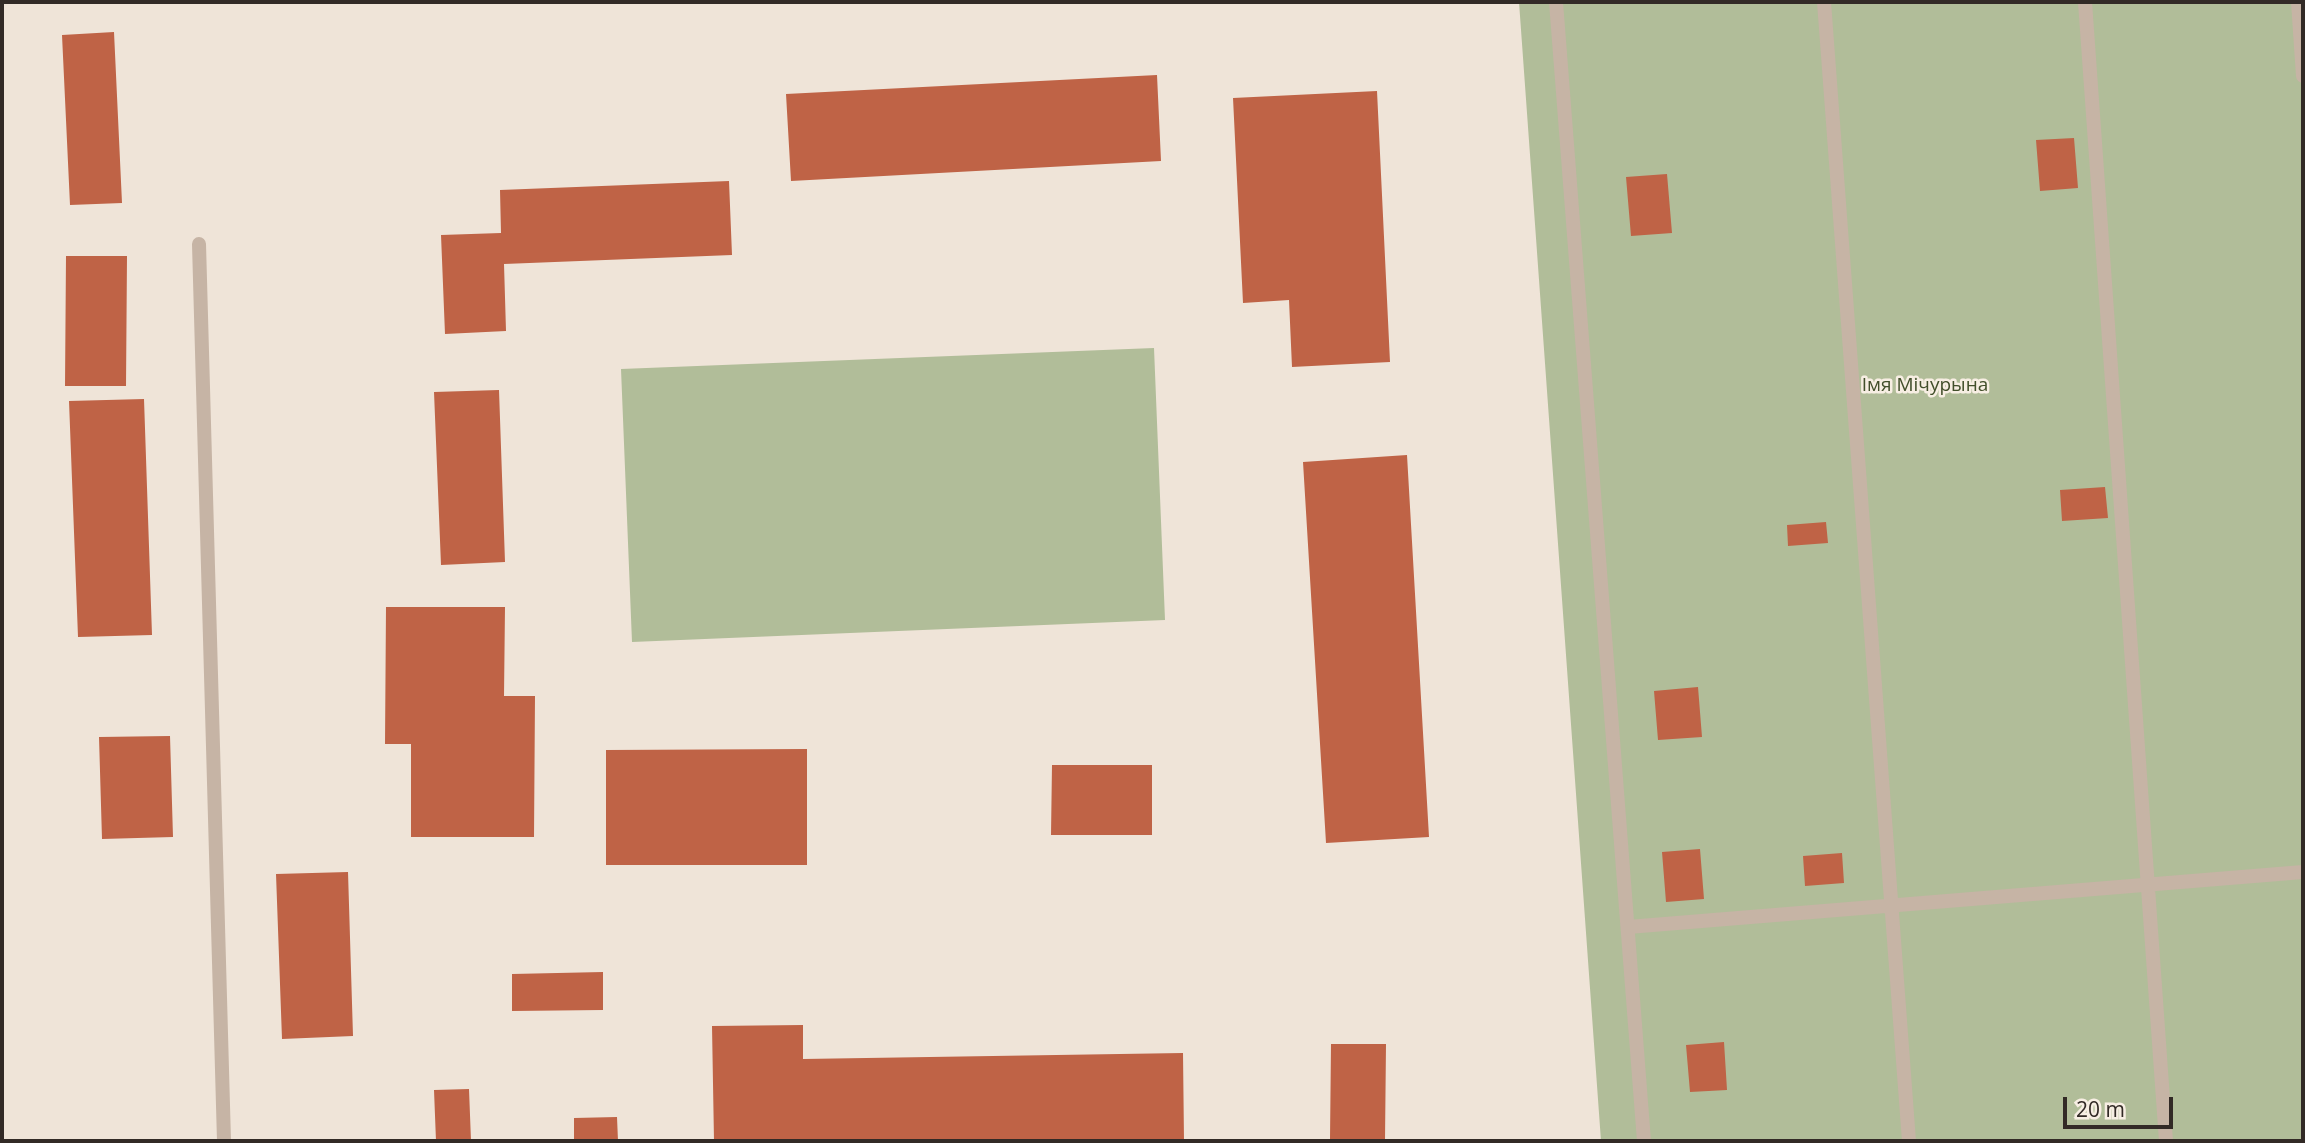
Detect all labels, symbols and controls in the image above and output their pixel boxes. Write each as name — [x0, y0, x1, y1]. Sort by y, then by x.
park label: Імя Мічурына — [1862, 375, 1988, 397]
scale bar — [2067, 1084, 2177, 1128]
text: 20 m — [2076, 1095, 2125, 1123]

